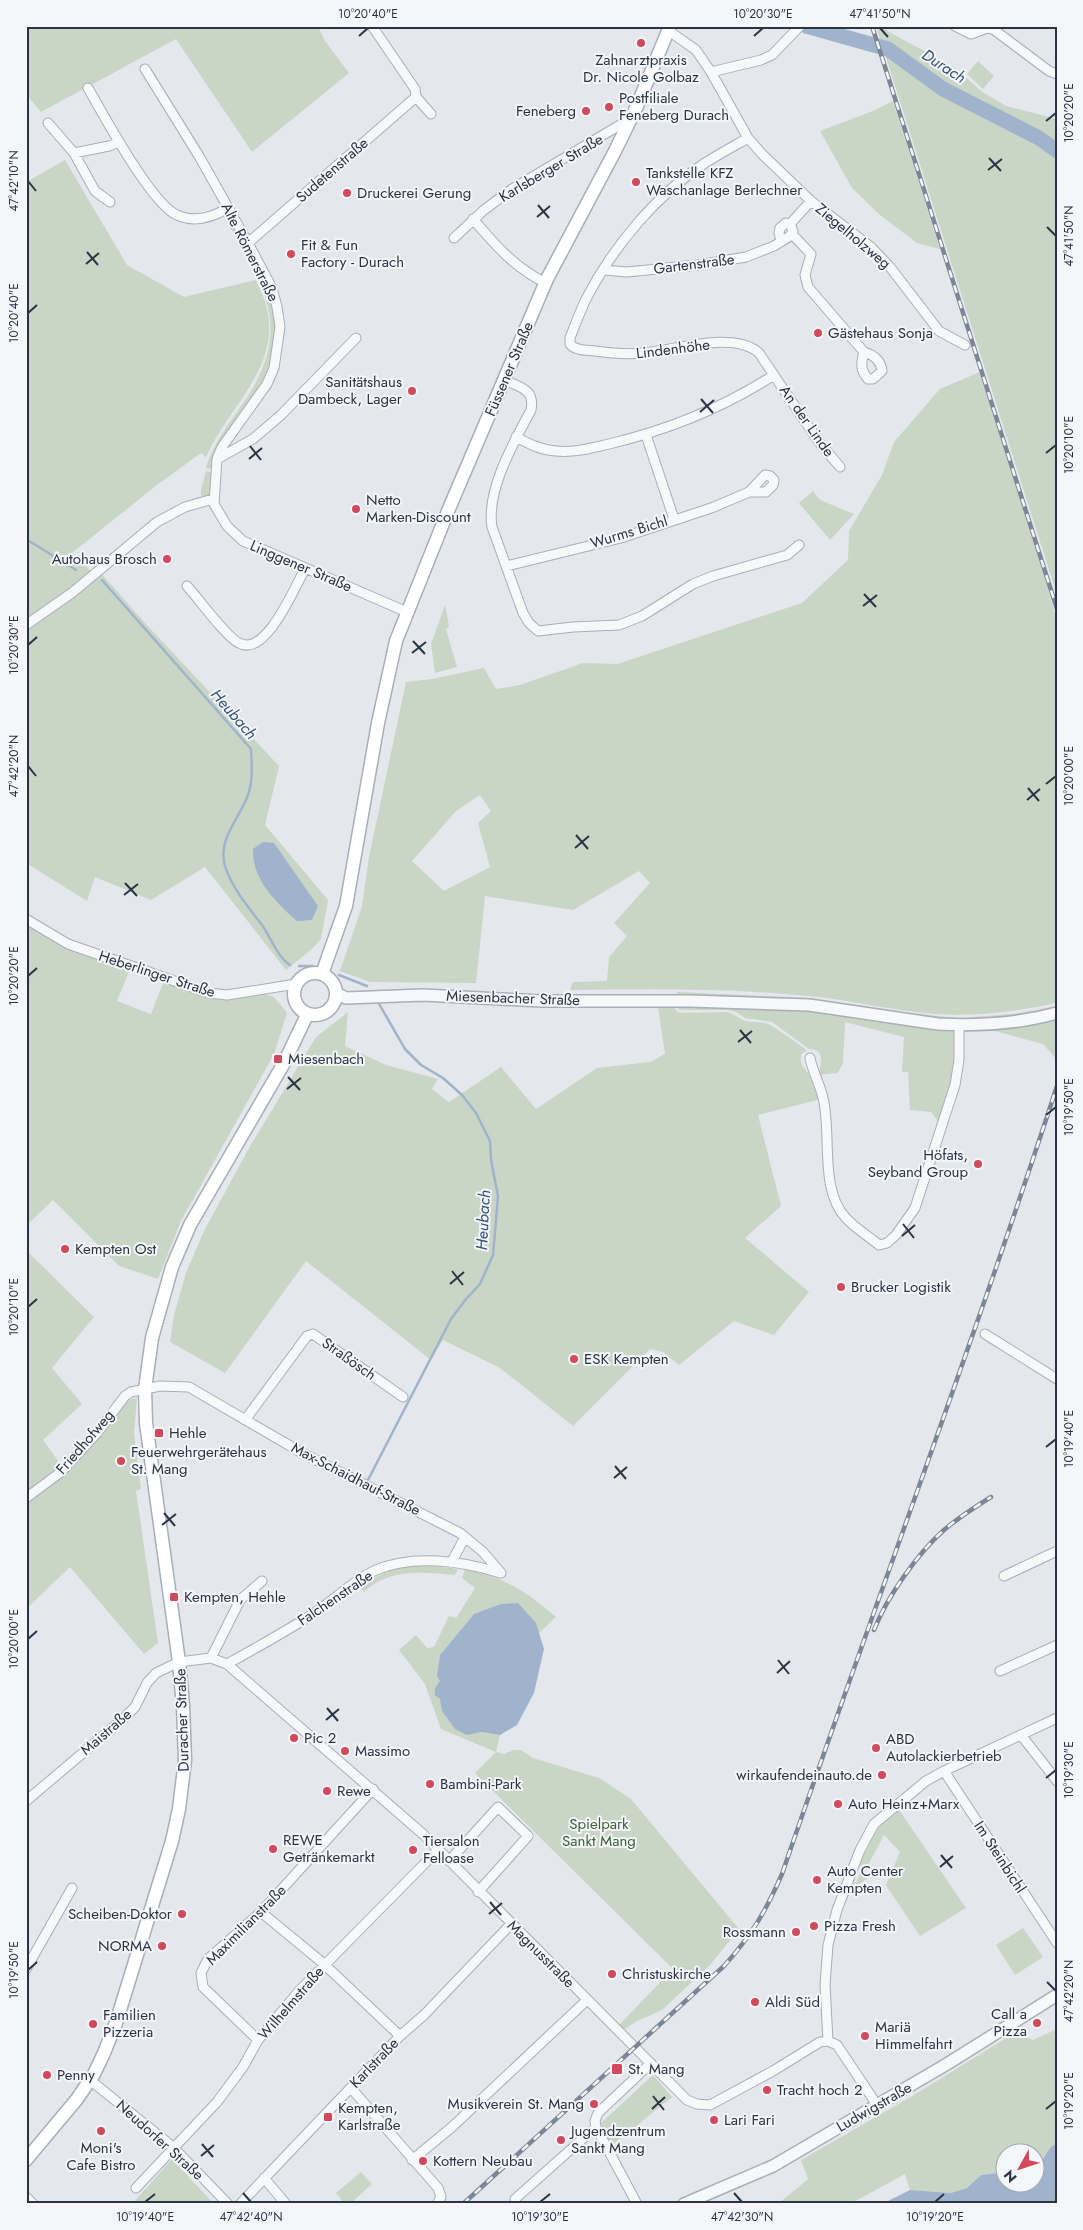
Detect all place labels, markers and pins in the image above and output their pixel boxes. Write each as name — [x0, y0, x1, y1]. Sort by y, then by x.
marker: Zahnarztpraxis Dr. Nicole Golbaz — [635, 37, 647, 49]
place label: Zahnarztpraxis Dr. Nicole Golbaz — [583, 49, 699, 88]
place label: Postfiliale Feneberg Durach — [619, 87, 729, 126]
place label: Feneberg — [516, 100, 576, 122]
marker: Postfiliale Feneberg Durach — [603, 101, 615, 113]
marker: Feneberg — [580, 105, 592, 117]
place label: Tankstelle KFZ Waschanlage Berlechner — [646, 162, 803, 201]
marker: Tankstelle KFZ Waschanlage Berlechner — [630, 176, 642, 188]
place label: Druckerei Gerung — [357, 182, 471, 204]
marker: Druckerei Gerung — [341, 187, 353, 199]
place label: Fit & Fun Factory - Durach — [301, 234, 404, 273]
marker: Fit & Fun Factory - Durach — [285, 248, 297, 260]
place label: Gästehaus Sonja — [828, 322, 933, 344]
marker: Gästehaus Sonja — [812, 327, 824, 339]
place label: Sanitätshaus Dambeck, Lager — [298, 371, 403, 410]
marker: Sanitätshaus Dambeck, Lager — [406, 385, 418, 397]
place label: Netto Marken-Discount — [366, 489, 471, 528]
marker: Netto Marken-Discount — [350, 503, 362, 515]
place label: Autohaus Brosch — [52, 548, 157, 570]
marker: Autohaus Brosch — [161, 553, 173, 565]
place label: Miesenbach — [288, 1048, 364, 1070]
marker: Miesenbach — [272, 1053, 284, 1065]
place label: Höfats, Seyband Group — [868, 1144, 968, 1183]
marker: Höfats, Seyband Group — [972, 1158, 984, 1170]
place label: Kempten Ost — [75, 1238, 157, 1260]
marker: Kempten Ost — [59, 1243, 71, 1255]
place label: Brucker Logistik — [851, 1276, 951, 1298]
marker: Brucker Logistik — [835, 1281, 847, 1293]
place label: ESK Kempten — [584, 1348, 669, 1370]
marker: ESK Kempten — [568, 1353, 580, 1365]
place label: Hehle — [169, 1422, 207, 1444]
marker: Hehle — [153, 1427, 165, 1439]
place label: Feuerwehrgerätehaus St. Mang — [131, 1441, 267, 1480]
marker: Feuerwehrgerätehaus St. Mang — [115, 1455, 127, 1467]
place label: Kempten, Hehle — [184, 1586, 286, 1608]
marker: Kempten, Hehle — [168, 1591, 180, 1603]
place label: Pic 2 — [304, 1727, 336, 1749]
place label: ABD Autolackierbetrieb — [886, 1728, 1002, 1767]
marker: Pic 2 — [288, 1732, 300, 1744]
place label: Massimo — [355, 1740, 410, 1762]
marker: ABD Autolackierbetrieb — [870, 1742, 882, 1754]
marker: Massimo — [339, 1745, 351, 1757]
place label: wirkaufendeinauto.de — [736, 1764, 872, 1786]
marker: wirkaufendeinauto.de — [876, 1769, 888, 1781]
place label: Bambini-Park — [440, 1773, 522, 1795]
marker: Bambini-Park — [424, 1778, 436, 1790]
place label: Rewe — [337, 1780, 371, 1802]
marker: Rewe — [321, 1785, 333, 1797]
place label: Auto Heinz+Marx — [848, 1793, 960, 1815]
marker: Auto Heinz+Marx — [832, 1798, 844, 1810]
place label: REWE Getränkemarkt — [283, 1829, 375, 1868]
place label: Tiersalon Felloase — [423, 1830, 480, 1869]
marker: REWE Getränkemarkt — [267, 1843, 279, 1855]
marker: Tiersalon Felloase — [407, 1844, 419, 1856]
place label: Auto Center Kempten — [827, 1860, 904, 1899]
marker: Auto Center Kempten — [811, 1874, 823, 1886]
place label: Scheiben-Doktor — [68, 1903, 173, 1925]
marker: Scheiben-Doktor — [176, 1908, 188, 1920]
place label: Pizza Fresh — [824, 1915, 896, 1937]
marker: Pizza Fresh — [808, 1920, 820, 1932]
place label: Rossmann — [723, 1921, 786, 1943]
marker: Rossmann — [790, 1926, 802, 1938]
place label: NORMA — [98, 1935, 152, 1957]
marker: NORMA — [156, 1940, 168, 1952]
place label: Christuskirche — [622, 1963, 711, 1985]
marker: Christuskirche — [606, 1968, 618, 1980]
place label: Aldi Süd — [765, 1991, 820, 2013]
marker: Aldi Süd — [749, 1996, 761, 2008]
place label: Call a Pizza — [991, 2003, 1027, 2042]
place label: Familien Pizzeria — [103, 2004, 156, 2043]
place label: Mariä Himmelfahrt — [875, 2016, 953, 2055]
marker: Call a Pizza — [1031, 2017, 1043, 2029]
marker: Familien Pizzeria — [87, 2018, 99, 2030]
marker: Mariä Himmelfahrt — [859, 2030, 871, 2042]
place label: St. Mang — [628, 2058, 685, 2080]
marker: St. Mang — [610, 2062, 624, 2076]
place label: Penny — [57, 2064, 95, 2086]
marker: Penny — [41, 2069, 53, 2081]
place label: Tracht hoch 2 — [777, 2079, 862, 2101]
marker: Tracht hoch 2 — [761, 2084, 773, 2096]
place label: Musikverein St. Mang — [448, 2093, 584, 2115]
place label: Kempten, Karlstraße — [338, 2097, 401, 2136]
marker: Musikverein St. Mang — [588, 2098, 600, 2110]
place label: Lari Fari — [724, 2109, 775, 2131]
marker: Kempten, Karlstraße — [322, 2111, 334, 2123]
marker: Lari Fari — [708, 2114, 720, 2126]
place label: Jugendzentrum Sankt Mang — [569, 2120, 666, 2159]
marker: Moni's Cafe Bistro — [95, 2125, 107, 2137]
marker: Jugendzentrum Sankt Mang — [555, 2134, 567, 2146]
place label: Moni's Cafe Bistro — [66, 2137, 136, 2176]
place label: Kottern Neubau — [433, 2150, 533, 2172]
marker: Kottern Neubau — [417, 2155, 429, 2167]

